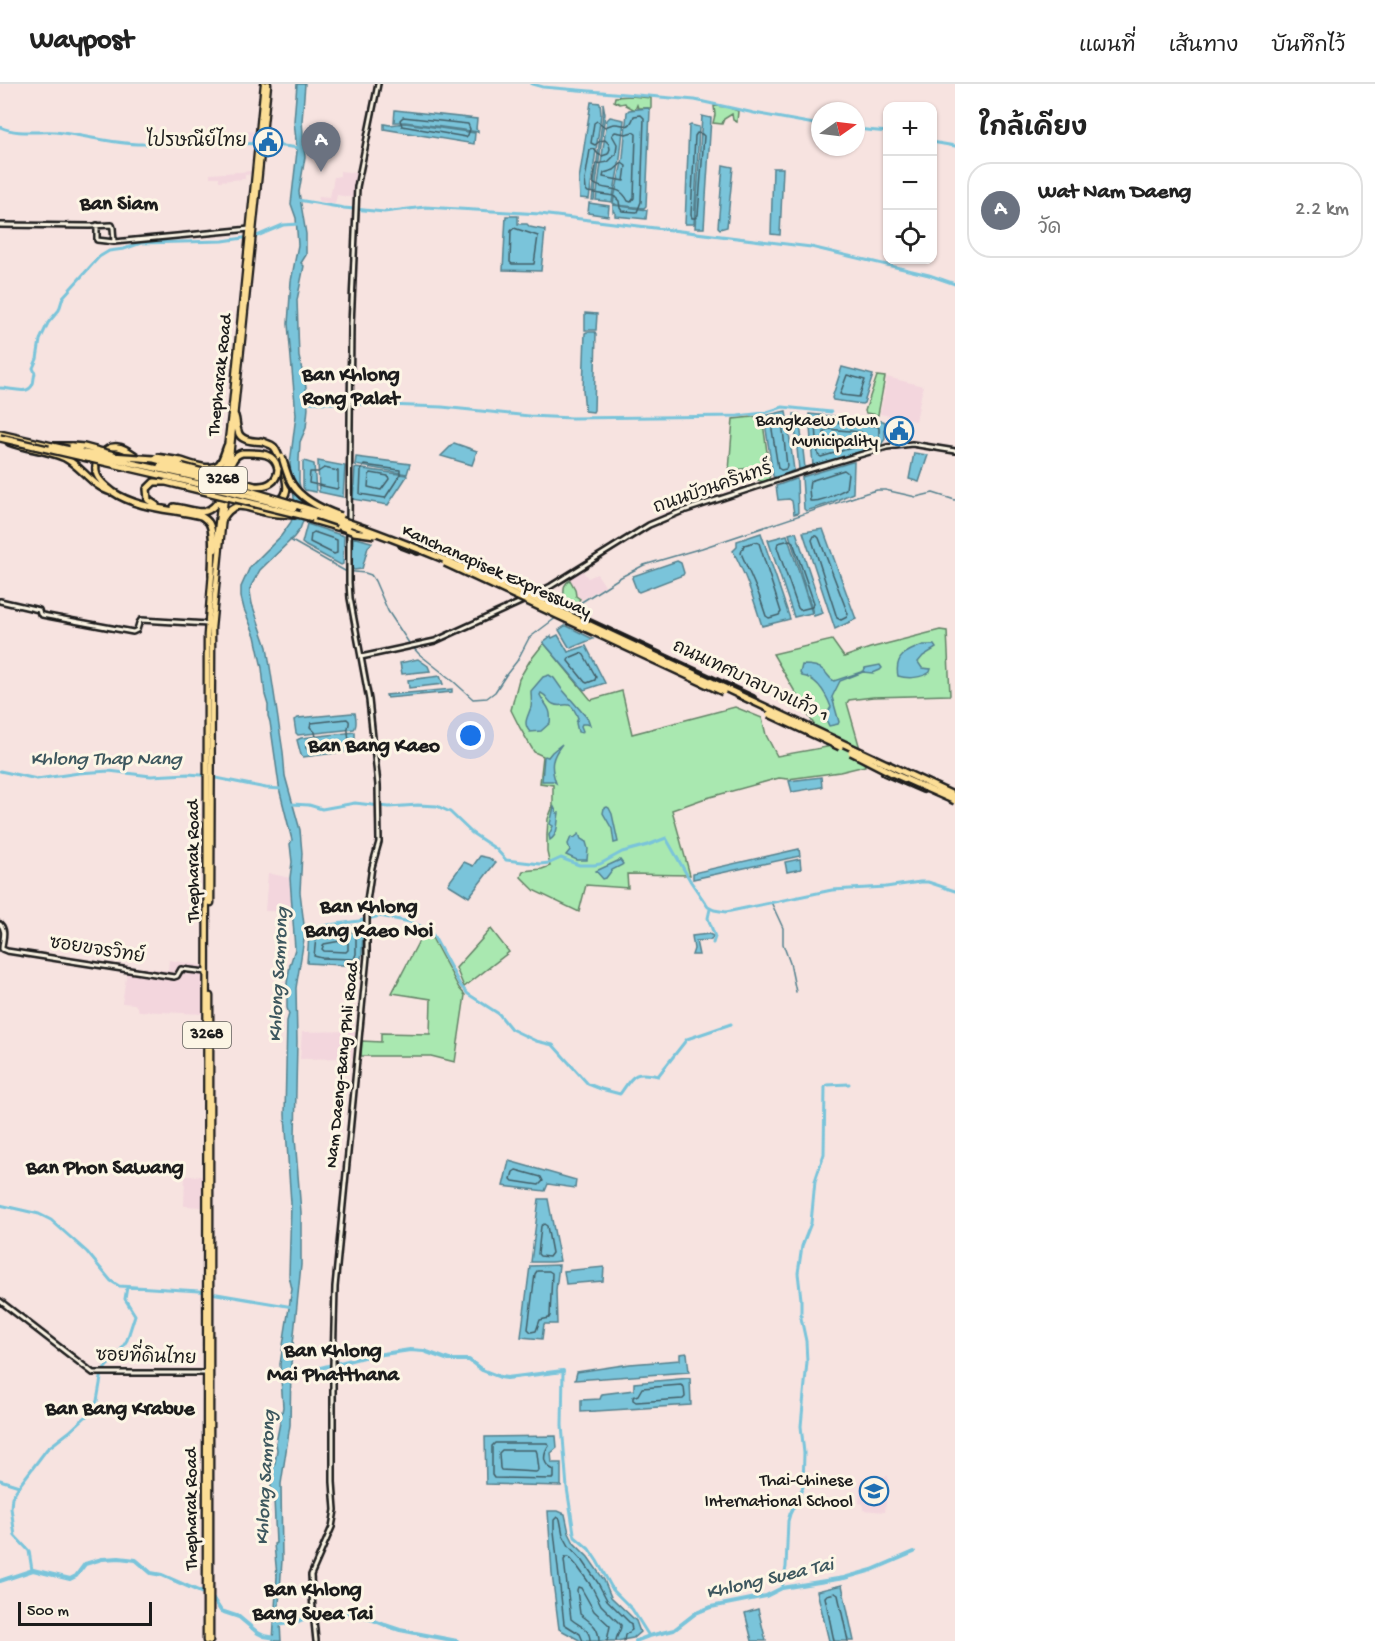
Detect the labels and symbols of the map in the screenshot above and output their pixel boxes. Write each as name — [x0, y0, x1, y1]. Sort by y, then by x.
north arrow — [811, 102, 865, 156]
pin: A — [302, 122, 340, 172]
public building icon: ไปรษณีย์ไทย — [252, 126, 284, 158]
place label: ไปรษณีย์ไทย — [146, 127, 247, 153]
district label: Ban Siam — [79, 193, 158, 218]
street label: Thepharak Road — [204, 312, 238, 438]
district label: Ban Khlong Rong Palat — [301, 364, 402, 413]
place label: Bangkaew Town Municipality — [755, 411, 878, 453]
public building icon: Bangkaew Town Municipality — [883, 415, 915, 447]
street label: ถนนบัวนครินทร์ — [649, 454, 776, 519]
road number: 3268 — [199, 467, 247, 493]
street label: Kanchanapisek Expressway — [398, 521, 594, 623]
street label: ถนนเทศบาลบางแก้ว 1 — [669, 633, 833, 727]
your location — [456, 721, 485, 750]
district label: Ban Bang Kaeo — [307, 735, 440, 760]
water label: Khlong Thap Nang — [30, 749, 183, 772]
street label: Thepharak Road — [184, 798, 205, 923]
district label: Ban Khlong Bang Kaeo Noi — [304, 896, 433, 945]
water label: Khlong Samrong — [265, 905, 295, 1043]
street label: ซอยขจรวิทย์ — [48, 928, 147, 969]
street label: Nam Daeng-Bang Phli Road — [322, 959, 364, 1169]
road number: 3268 — [183, 1022, 231, 1048]
district label: Ban Phon Sawang — [25, 1157, 184, 1182]
street label: ซอยที่ดินไทย — [95, 1336, 197, 1370]
district label: Ban Khlong Mai Phatthana — [267, 1340, 400, 1389]
district label: Ban Bang Krabue — [44, 1398, 196, 1423]
water label: Khlong Samrong — [252, 1408, 282, 1546]
street label: Thepharak Road — [182, 1446, 203, 1571]
place label: Thai-Chinese International School — [704, 1471, 854, 1513]
school or university icon: Thai-Chinese International School — [858, 1475, 890, 1507]
water label: Khlong Suea Tai — [704, 1554, 839, 1606]
district label: Ban Khlong Bang Suea Tai — [252, 1579, 373, 1628]
scale bar — [18, 1599, 152, 1626]

